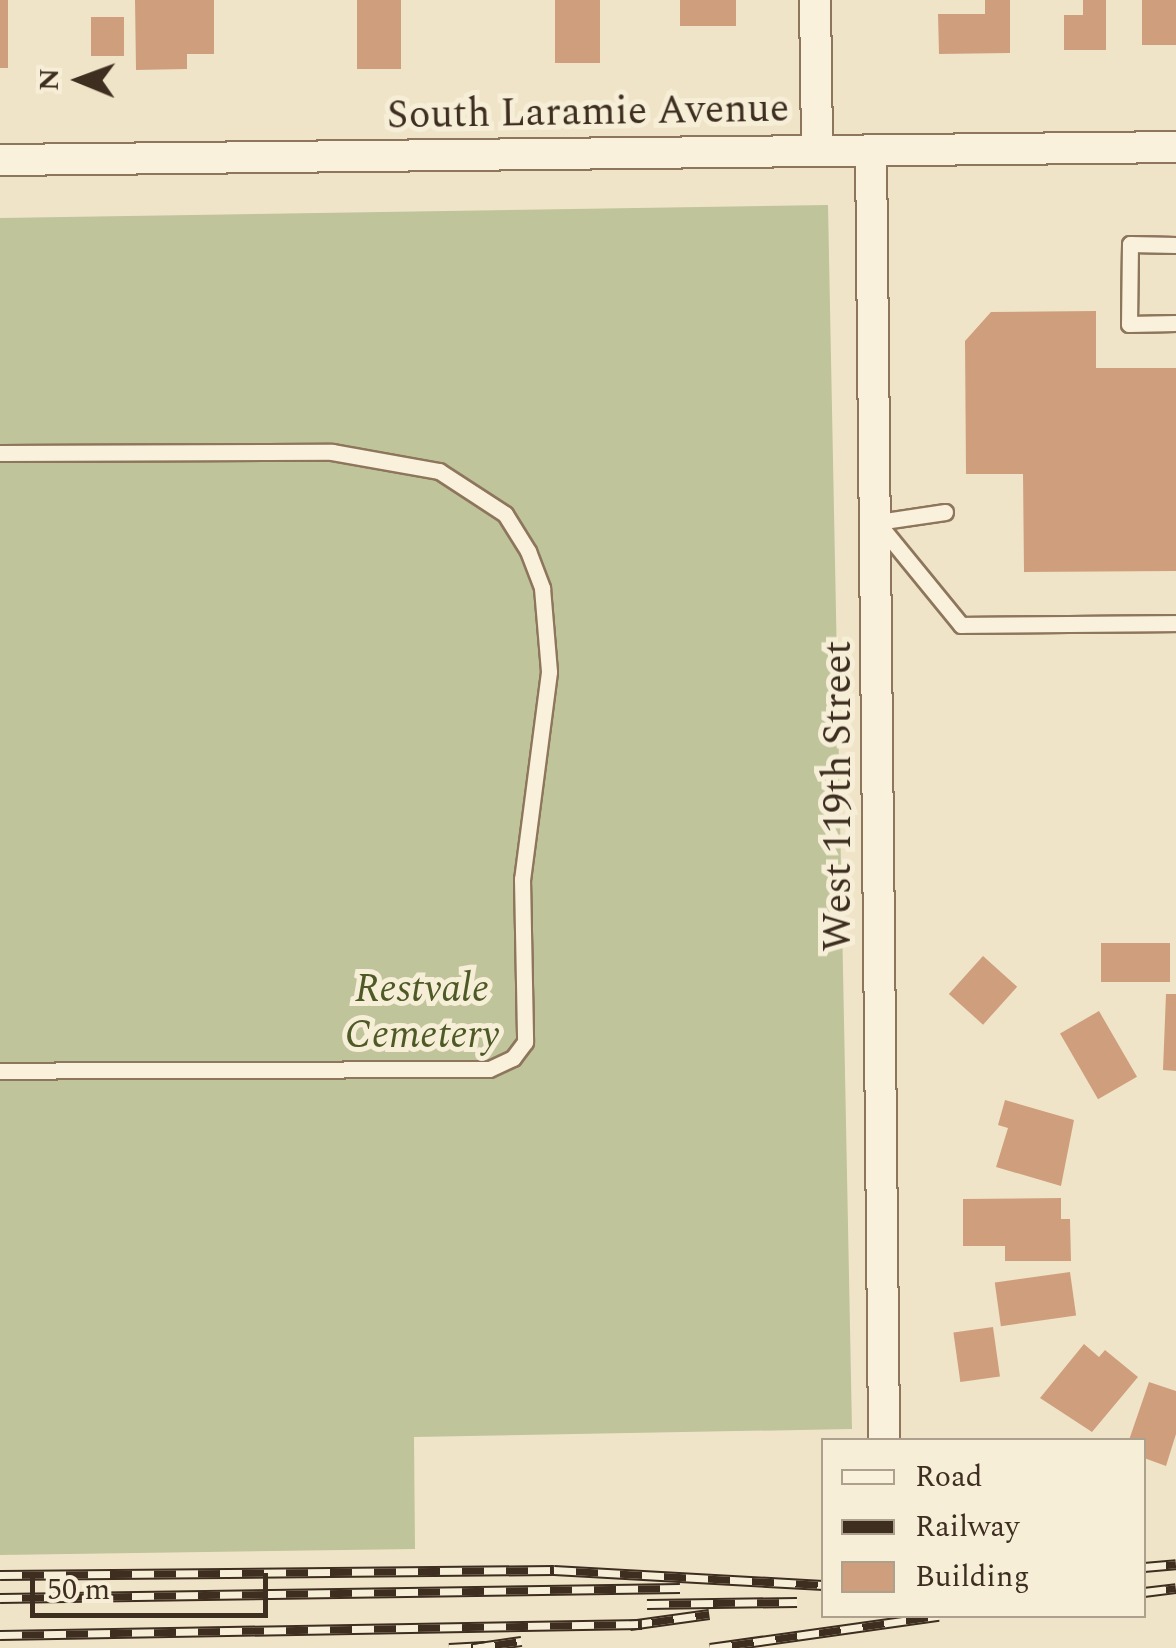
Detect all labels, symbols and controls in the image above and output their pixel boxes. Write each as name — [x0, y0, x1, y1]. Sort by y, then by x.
north arrow — [30, 30, 130, 130]
text: N — [28, 68, 71, 91]
street label: South Laramie Avenue — [386, 85, 790, 141]
street label: West 119th Street — [815, 640, 863, 952]
park label: Restvale Cemetery — [345, 966, 499, 1060]
legend — [821, 1438, 1146, 1618]
text: Road — [915, 1454, 983, 1500]
text: Railway — [915, 1504, 1020, 1550]
scale bar — [35, 1553, 272, 1615]
text: Building — [915, 1554, 1030, 1600]
text: 50 m — [47, 1567, 110, 1613]

